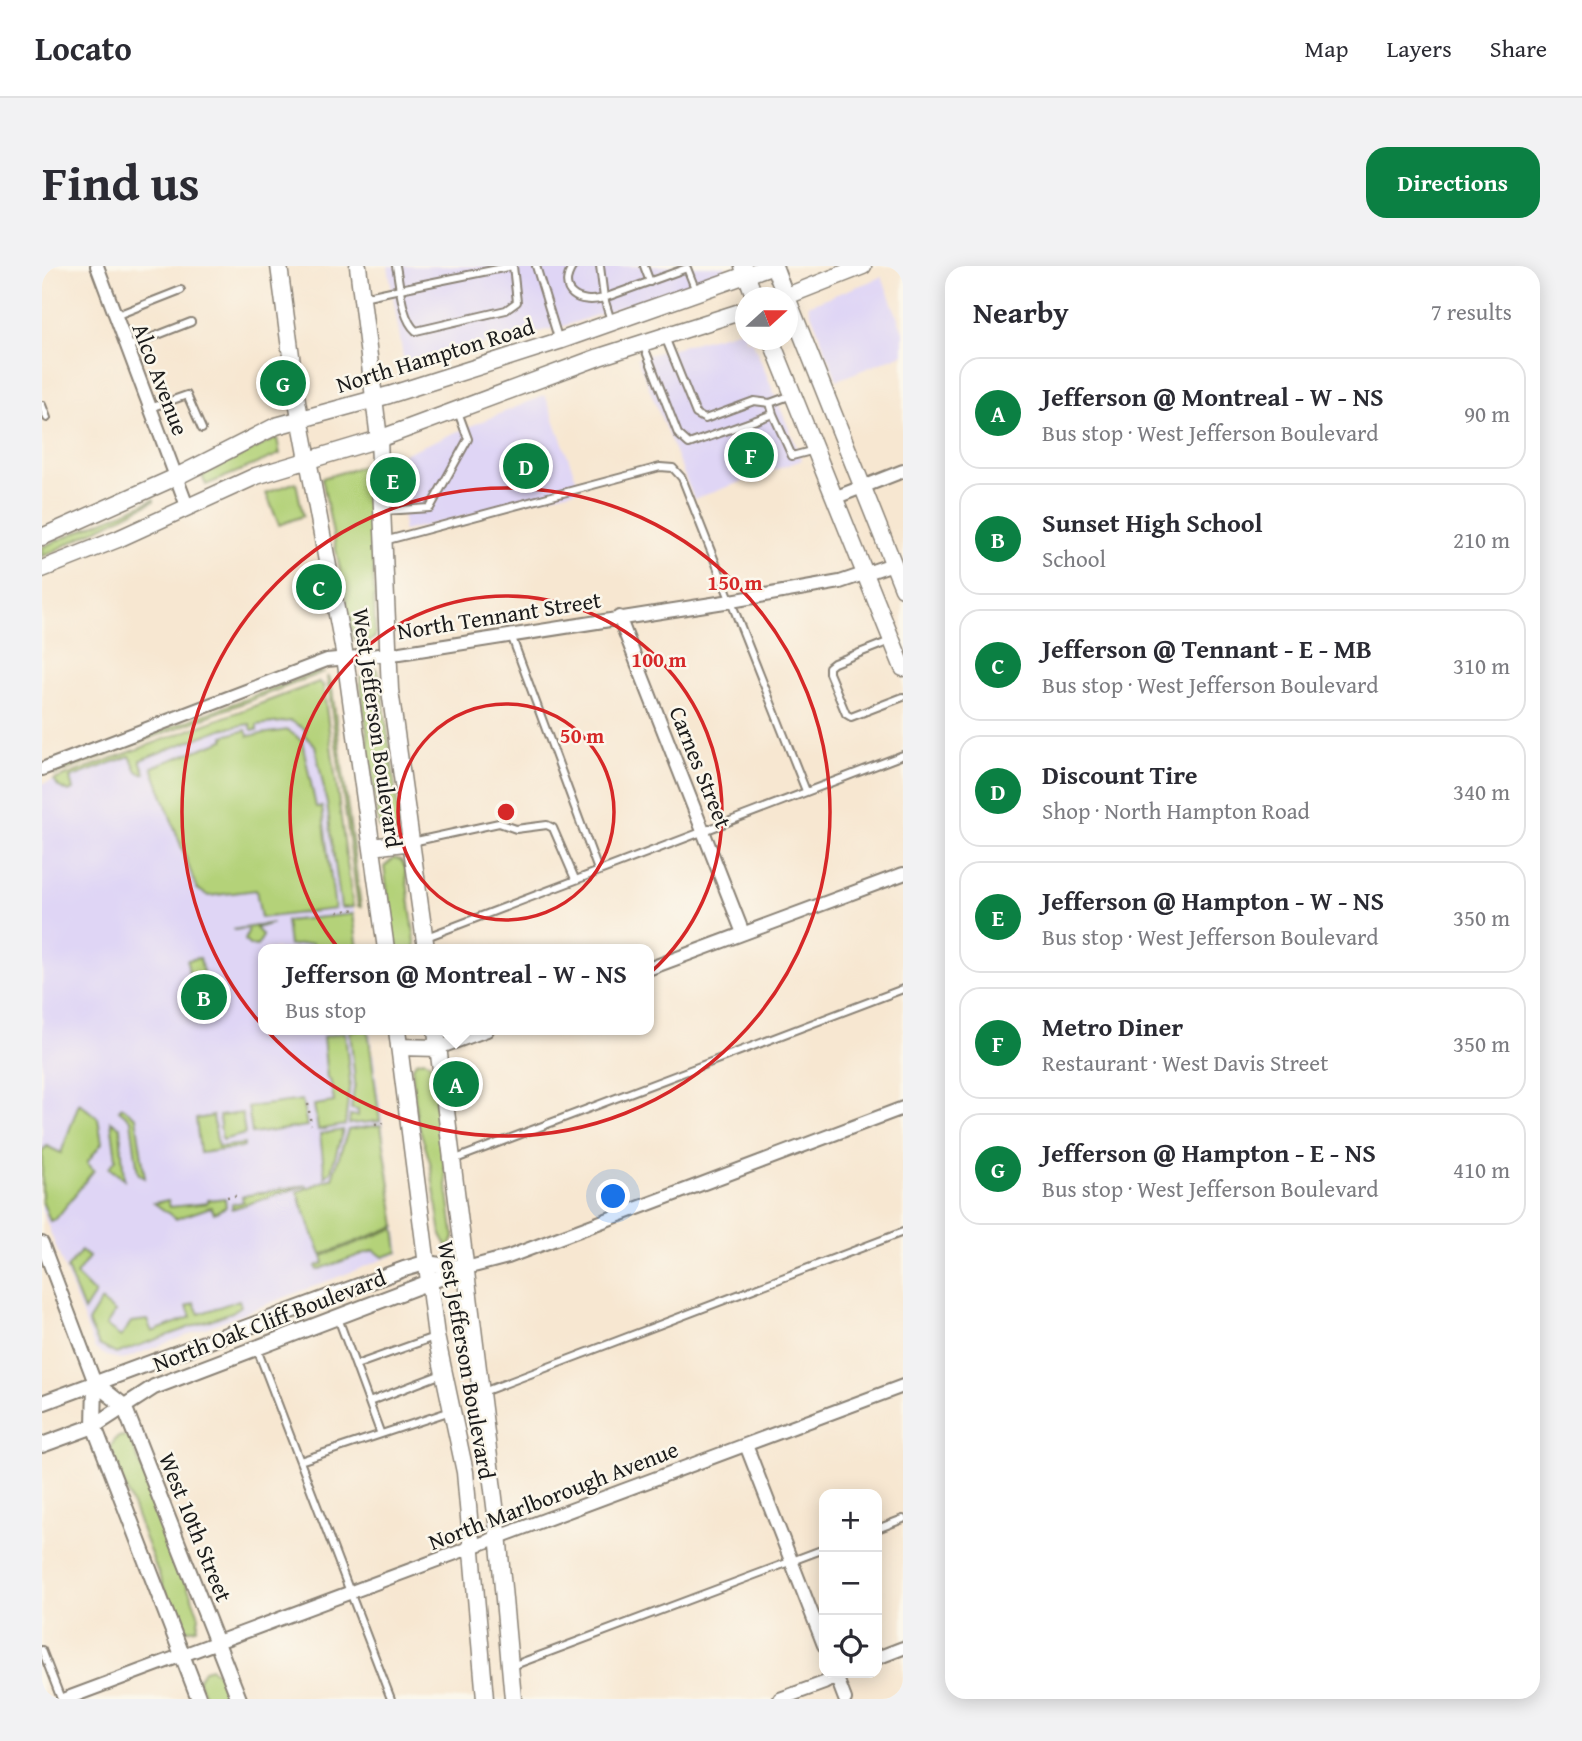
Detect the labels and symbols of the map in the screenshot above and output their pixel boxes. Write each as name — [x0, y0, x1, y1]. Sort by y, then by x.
north arrow — [735, 287, 798, 350]
street label: North Hampton Road — [332, 309, 539, 401]
street label: Alco Avenue — [124, 318, 198, 440]
pin: G — [260, 357, 306, 409]
pin: F — [728, 429, 774, 481]
pin: D — [503, 440, 549, 492]
pin: E — [370, 454, 416, 506]
pin: C — [296, 561, 342, 613]
text: 150 m — [707, 567, 763, 598]
street label: North Tennant Street — [395, 583, 603, 647]
street label: West Jefferson Boulevard — [345, 606, 411, 851]
text: 100 m — [631, 644, 687, 675]
street label: Carnes Street — [662, 701, 740, 833]
text: 50 m — [560, 720, 604, 751]
centre of rings — [494, 800, 518, 824]
pin: B — [181, 971, 227, 1023]
pin: A — [433, 1058, 479, 1110]
your location — [596, 1179, 630, 1213]
street label: West Jefferson Boulevard — [430, 1238, 504, 1483]
street label: North Oak Cliff Boulevard — [148, 1260, 391, 1380]
street label: North Marlborough Avenue — [423, 1432, 683, 1558]
street label: West 10th Street — [151, 1447, 241, 1607]

